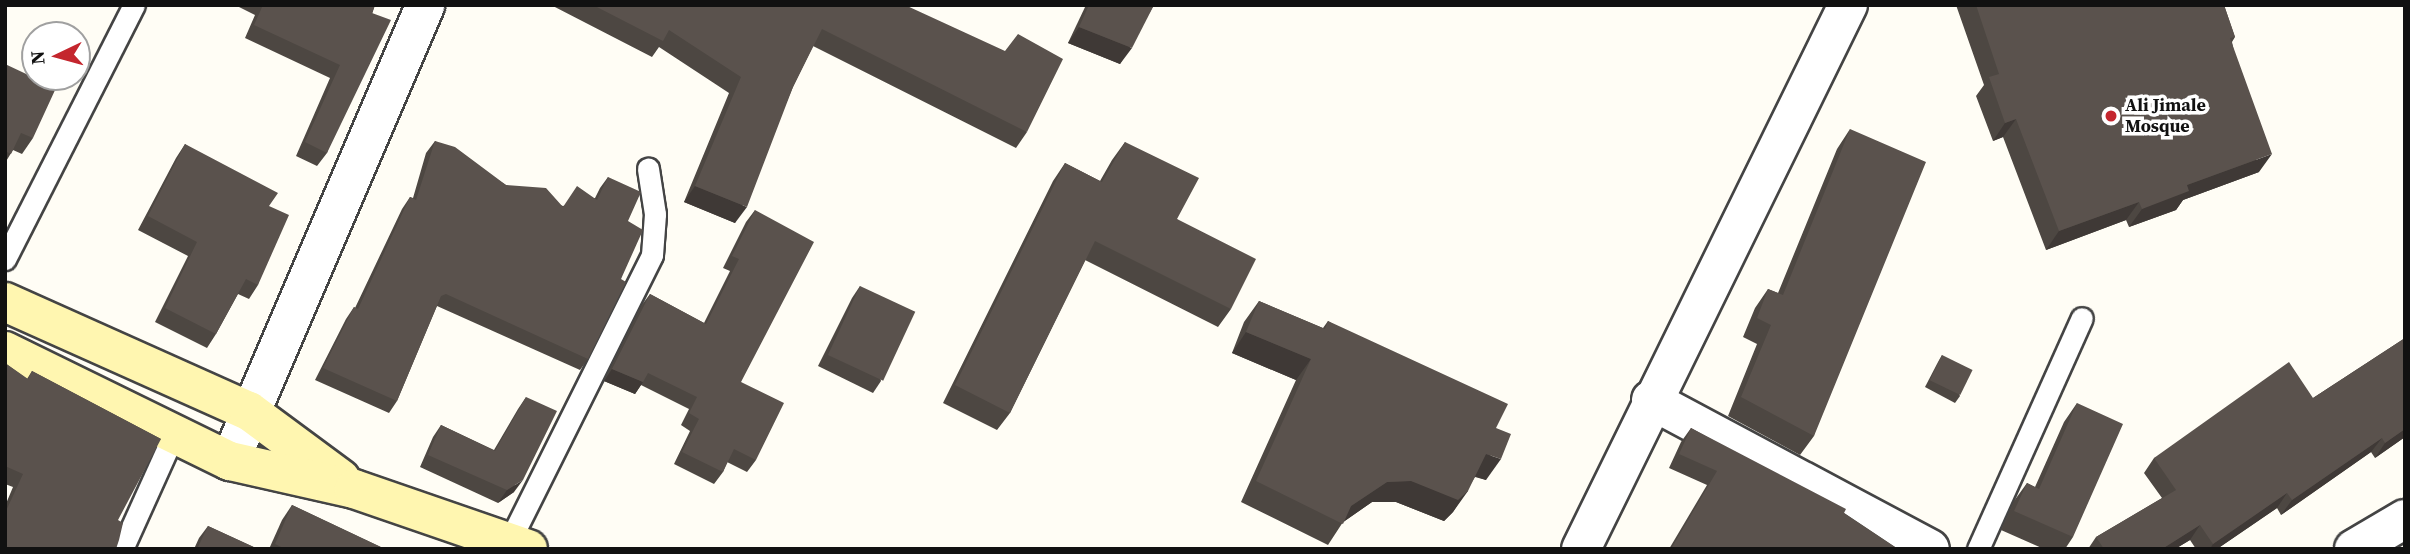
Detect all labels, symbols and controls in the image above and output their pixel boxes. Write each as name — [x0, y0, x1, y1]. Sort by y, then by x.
north arrow — [21, 21, 91, 91]
text: N — [24, 50, 51, 66]
place label: Ali Jimale Mosque — [2125, 95, 2206, 138]
marker: Ali Jimale Mosque — [2103, 108, 2119, 124]

